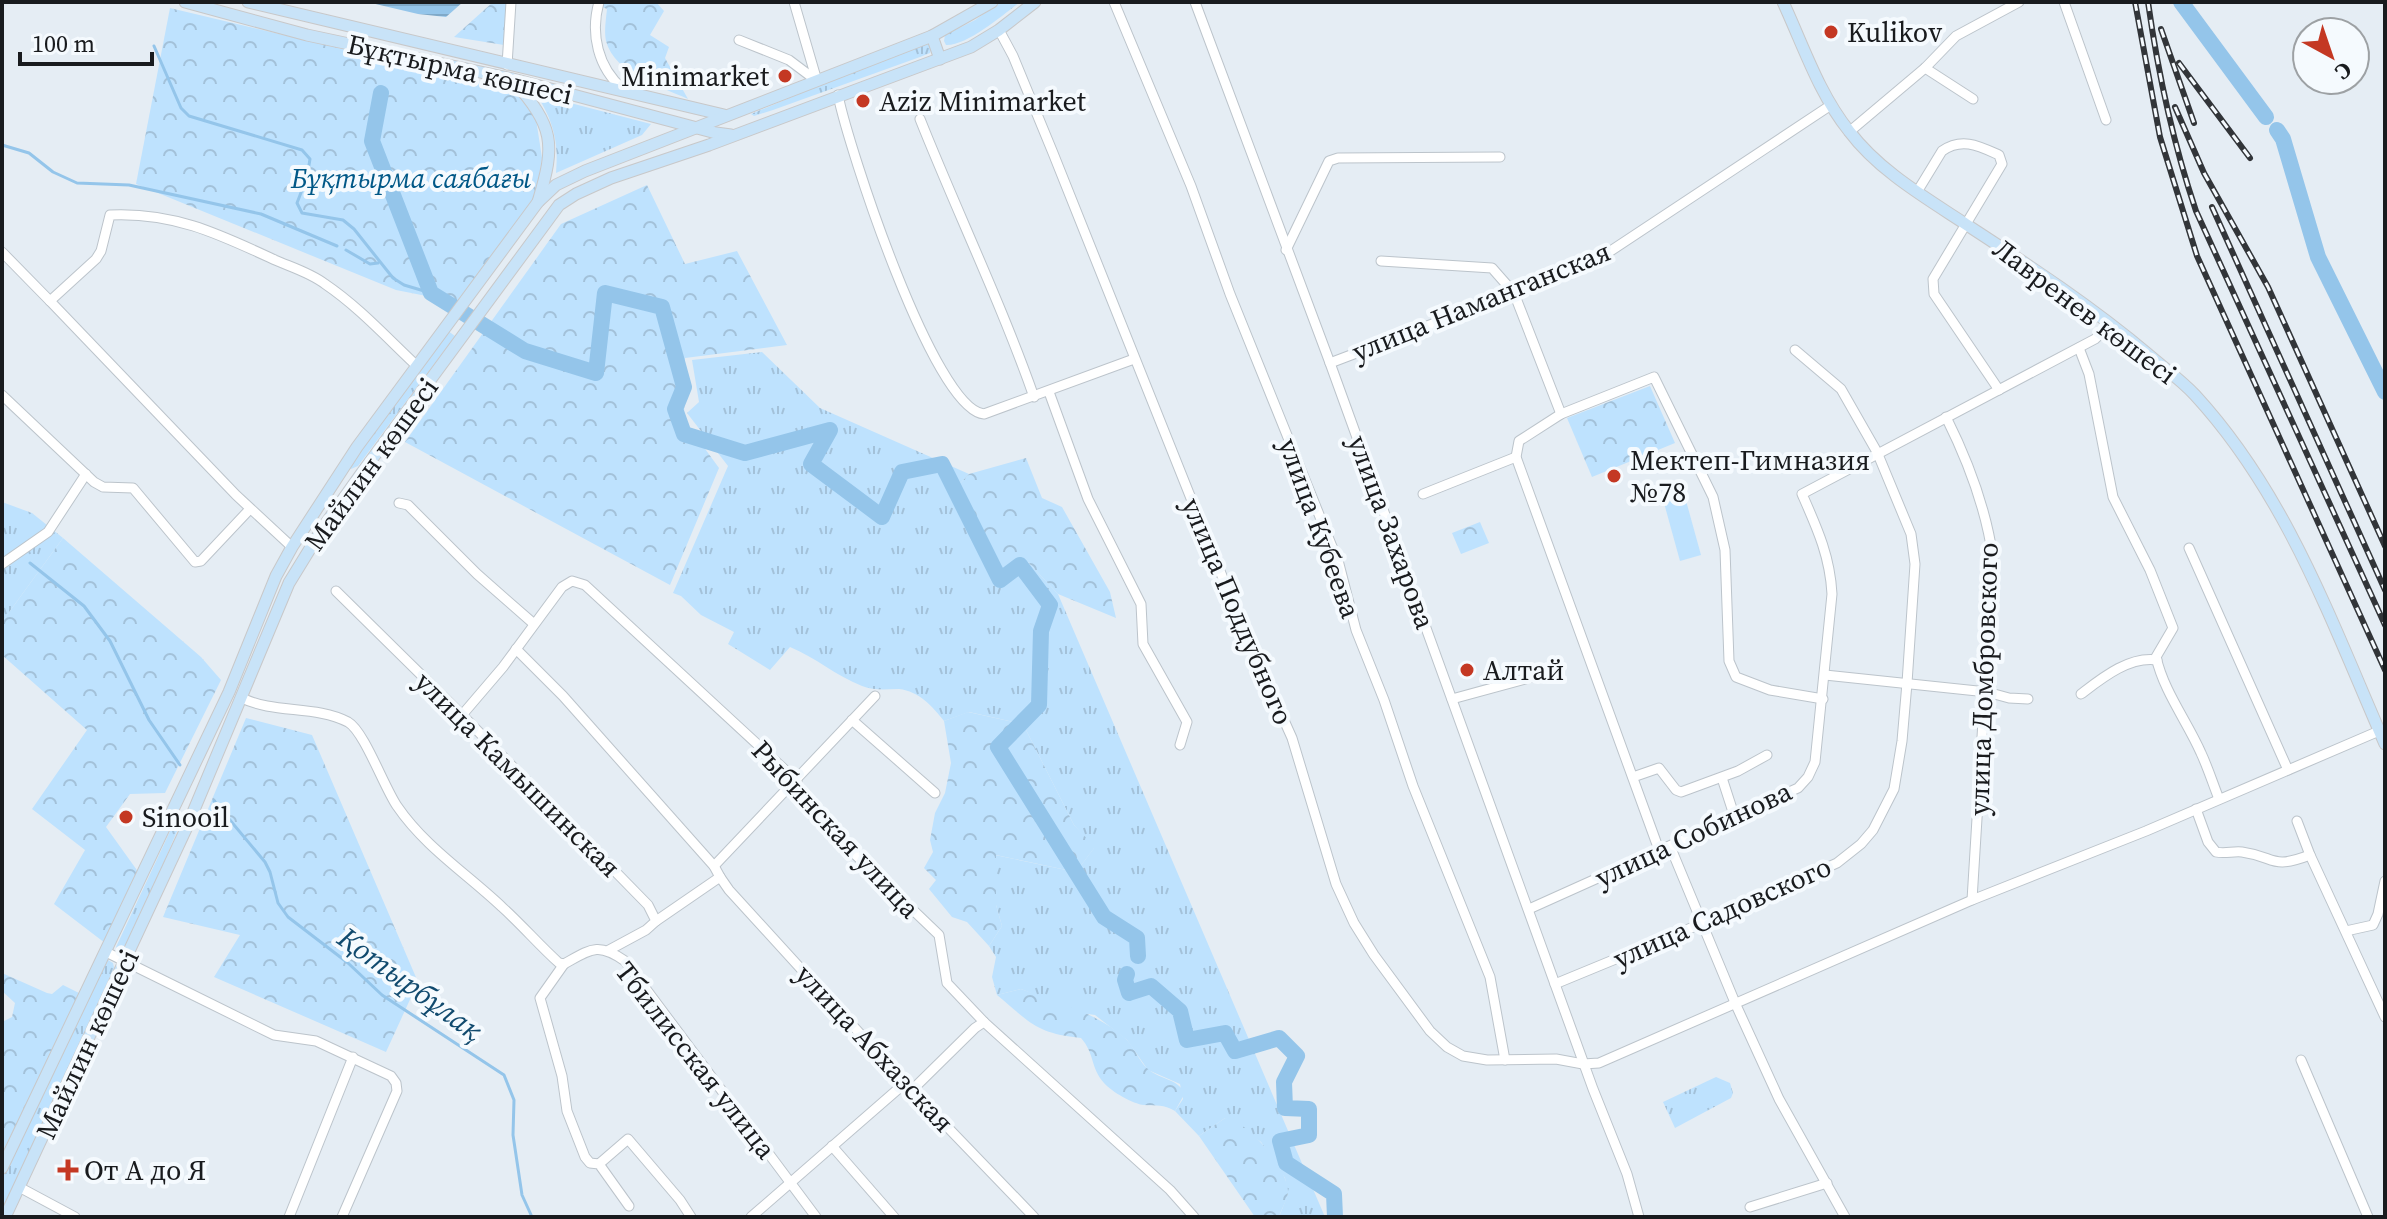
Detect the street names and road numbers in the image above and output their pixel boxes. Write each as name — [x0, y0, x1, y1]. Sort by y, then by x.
street label: Бұқтырма көшесі — [344, 25, 576, 113]
street label: Лавренев көшесі — [1985, 229, 2185, 393]
street label: улица Наманганская — [1346, 232, 1616, 370]
street label: Майлин көшесі — [295, 370, 447, 558]
street label: улица Захарова — [1339, 430, 1445, 635]
street label: улица Кубеева — [1270, 433, 1370, 624]
street label: улица Поддубного — [1173, 492, 1303, 730]
street label: улица Домбровского — [1959, 542, 2007, 816]
street label: улица Камышинская — [407, 663, 629, 885]
street label: Рыбинская улица — [743, 732, 929, 927]
street label: улица Собинова — [1588, 771, 1798, 896]
street label: улица Садовского — [1607, 847, 1837, 977]
street label: Майлин көшесі — [26, 943, 148, 1145]
street label: Тбилисская улица — [607, 953, 786, 1167]
street label: улица Абхазская — [787, 956, 963, 1140]

